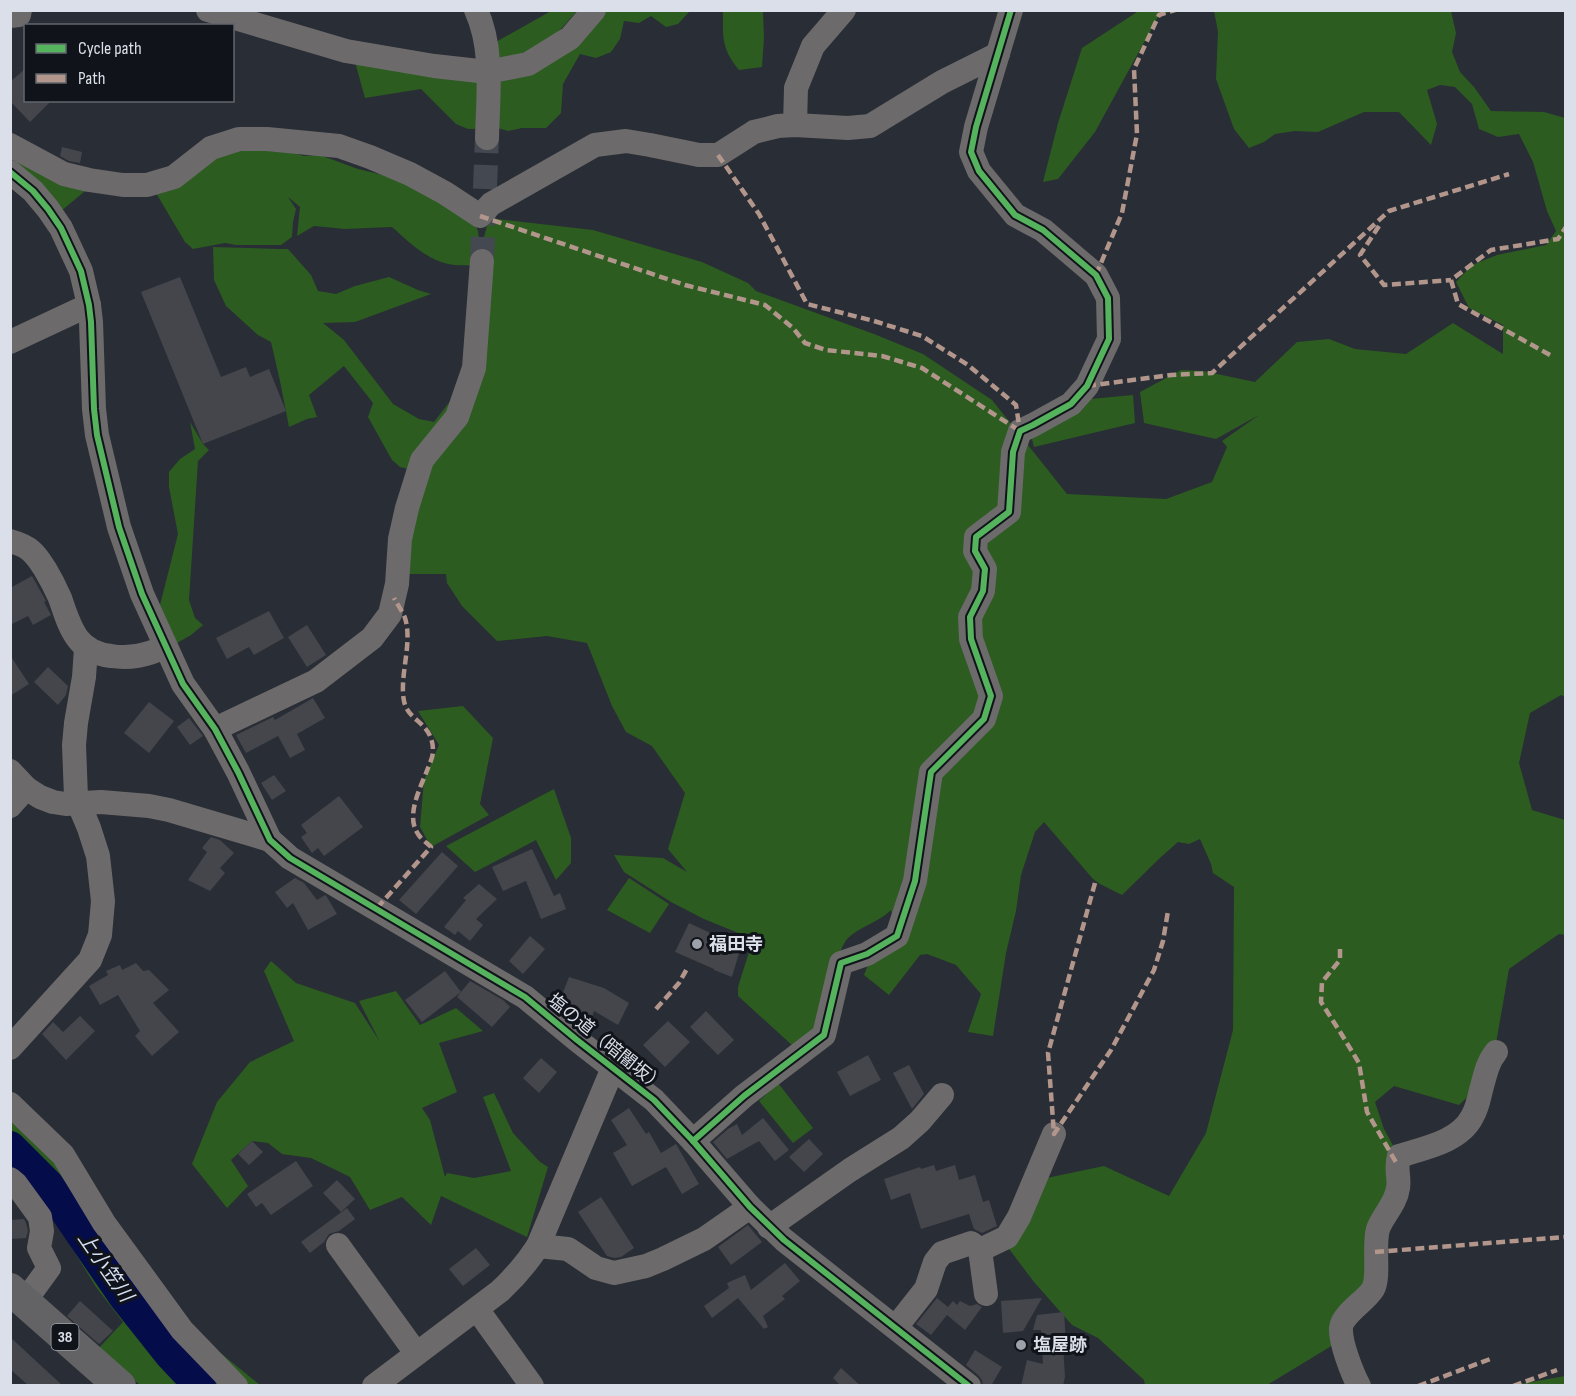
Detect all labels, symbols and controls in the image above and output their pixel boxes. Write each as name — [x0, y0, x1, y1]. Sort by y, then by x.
legend — [24, 24, 234, 102]
text: Cycle path — [78, 38, 142, 59]
text: Path — [78, 68, 106, 89]
place label: 福田寺 — [709, 934, 763, 955]
marker: 福田寺 — [690, 937, 704, 951]
street label: 塩の道（暗闇坂） — [543, 990, 669, 1096]
water label: 上小笠川 — [72, 1227, 139, 1308]
road number: 38 — [52, 1324, 78, 1350]
place label: 塩屋跡 — [1033, 1335, 1087, 1356]
marker: 塩屋跡 — [1014, 1338, 1028, 1352]

